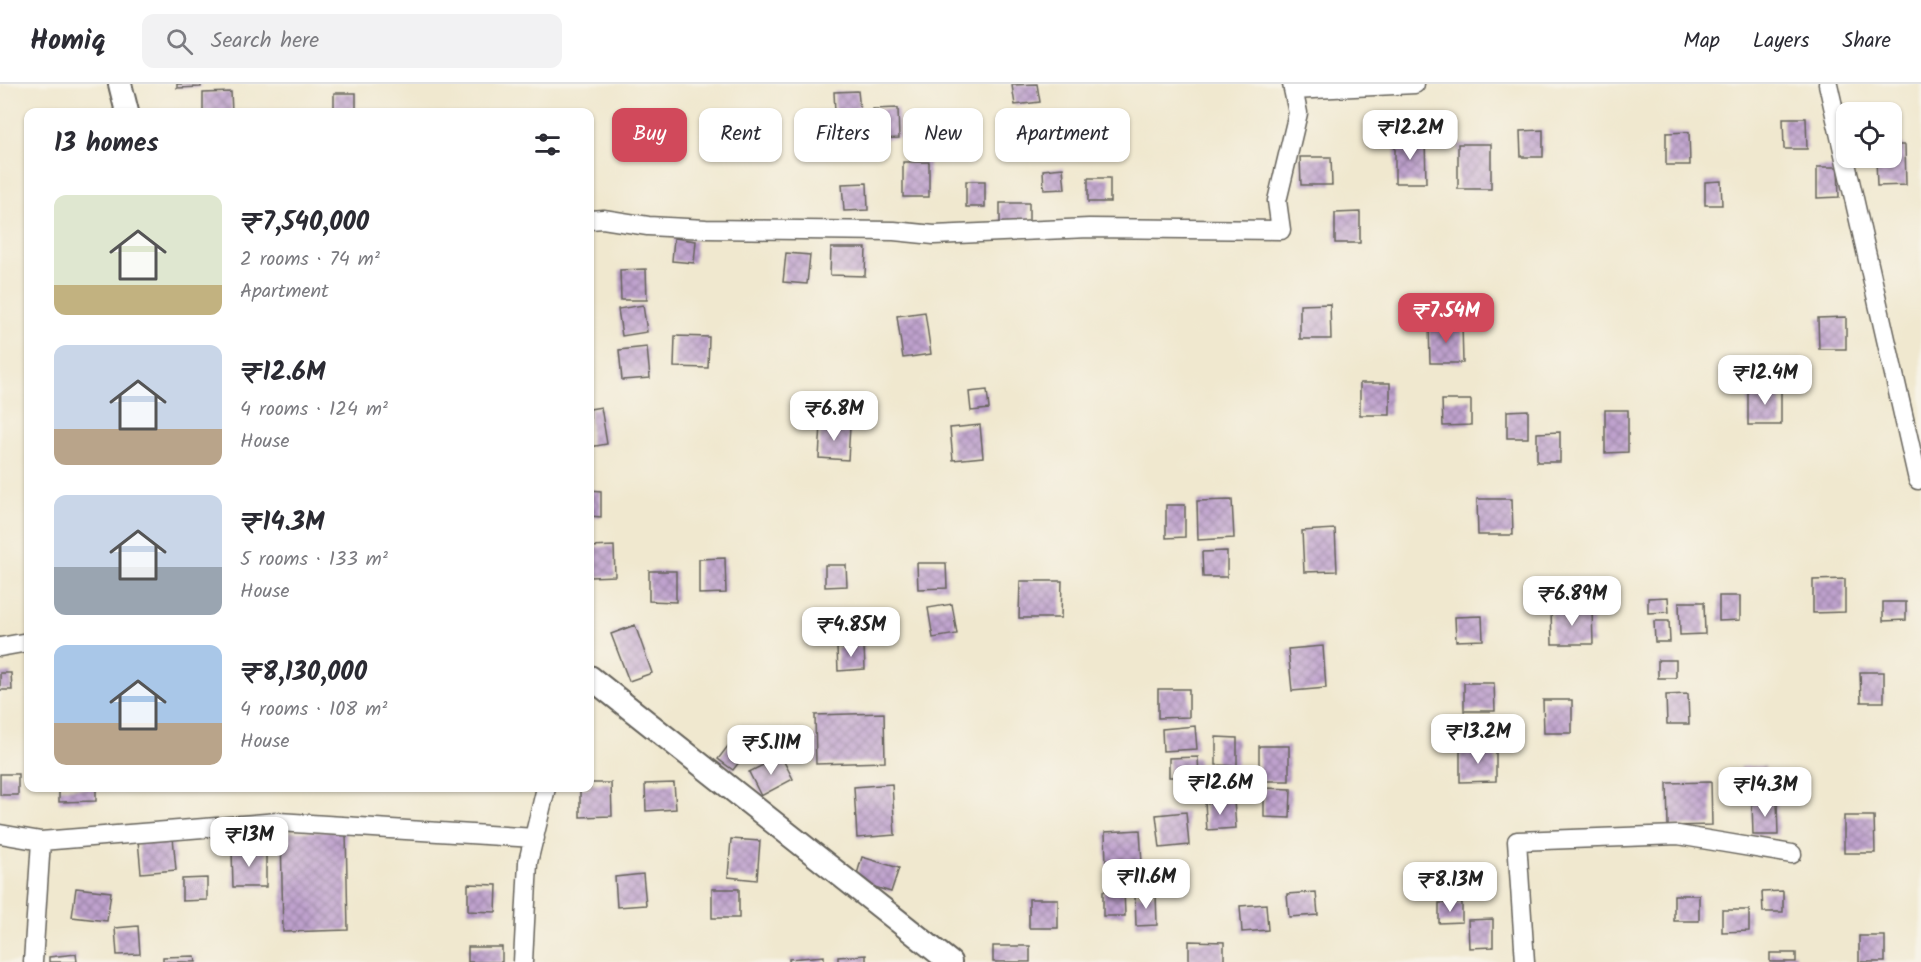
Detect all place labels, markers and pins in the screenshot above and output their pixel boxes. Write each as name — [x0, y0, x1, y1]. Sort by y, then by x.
pin: ₹12.2M — [1361, 110, 1459, 161]
pin: ₹7.54M — [1397, 293, 1495, 344]
pin: ₹12.4M — [1716, 355, 1814, 406]
pin: ₹6.8M — [792, 391, 876, 442]
pin: ₹6.89M — [1523, 576, 1621, 627]
pin: ₹4.85M — [802, 607, 900, 658]
pin: ₹13.2M — [1429, 714, 1527, 765]
pin: ₹5.11M — [722, 725, 820, 776]
pin: ₹12.6M — [1171, 765, 1269, 816]
pin: ₹14.3M — [1716, 767, 1814, 818]
pin: ₹13M — [213, 817, 285, 868]
pin: ₹11.6M — [1097, 859, 1195, 910]
pin: ₹8.13M — [1401, 862, 1499, 913]

